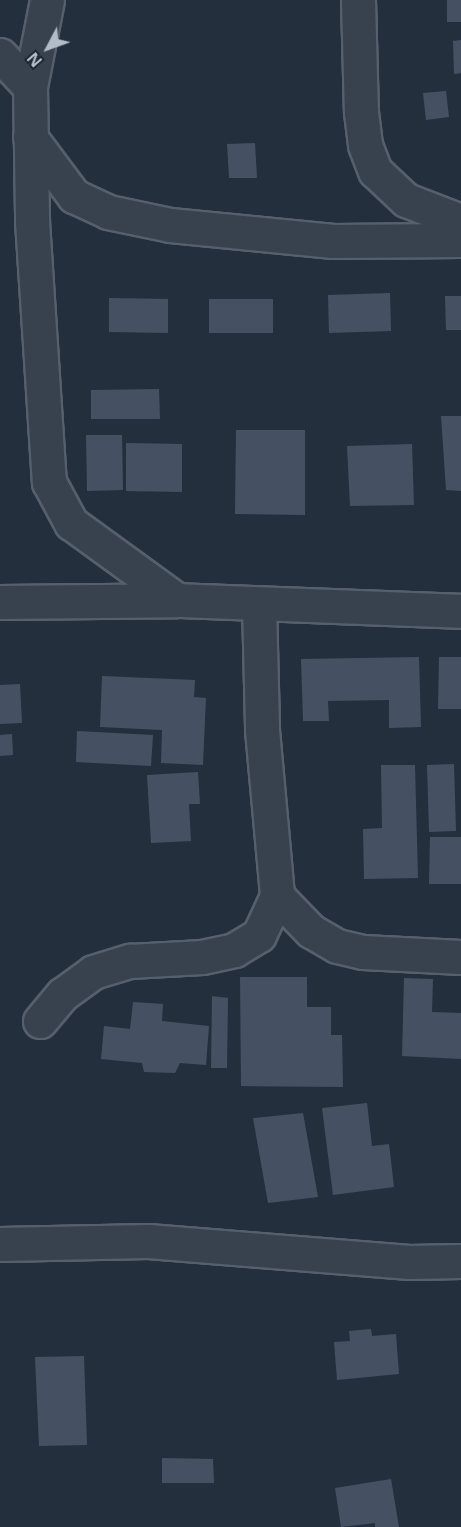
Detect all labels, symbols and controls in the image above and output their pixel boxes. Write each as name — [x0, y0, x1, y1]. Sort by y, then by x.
north arrow — [18, 18, 78, 78]
text: N — [22, 48, 47, 72]

